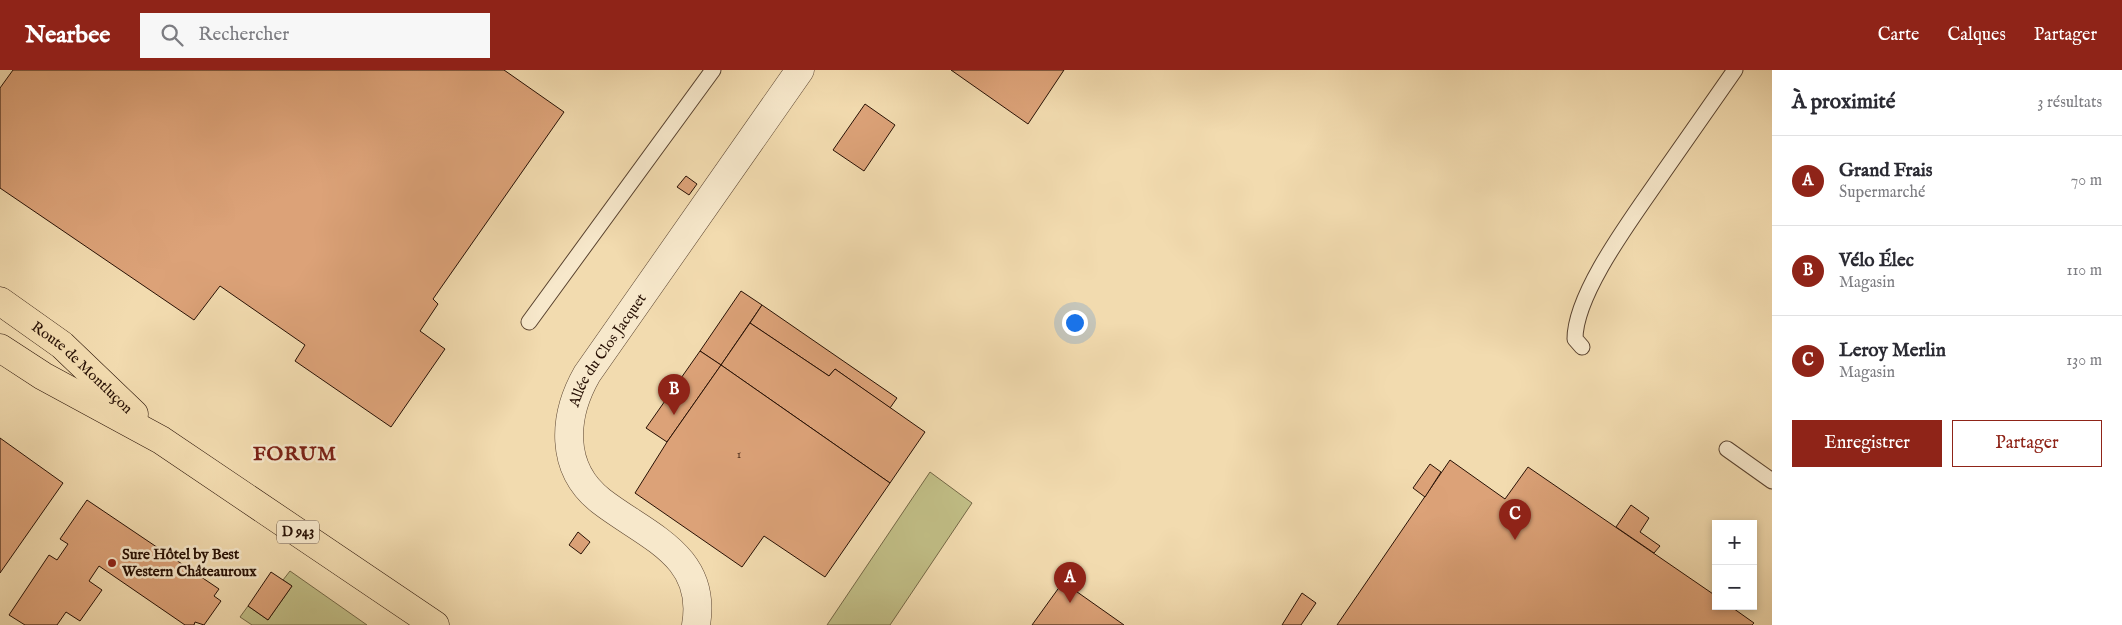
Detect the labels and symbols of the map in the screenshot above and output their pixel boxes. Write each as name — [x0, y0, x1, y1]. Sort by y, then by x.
street label: Allée du Clos Jacquet — [564, 289, 650, 410]
your location — [1062, 310, 1088, 336]
street label: Route de Montluçon — [28, 317, 137, 418]
pin: B — [658, 374, 690, 415]
district label: FORUM — [253, 442, 337, 467]
house number: 1 — [737, 447, 741, 462]
pin: C — [1499, 499, 1531, 540]
road number: D 943 — [277, 521, 319, 544]
place label: Sure Hôtel by Best Western Châteauroux — [121, 545, 257, 581]
marker: Sure Hôtel by Best Western Châteauroux — [106, 557, 118, 569]
pin: A — [1054, 562, 1086, 603]

